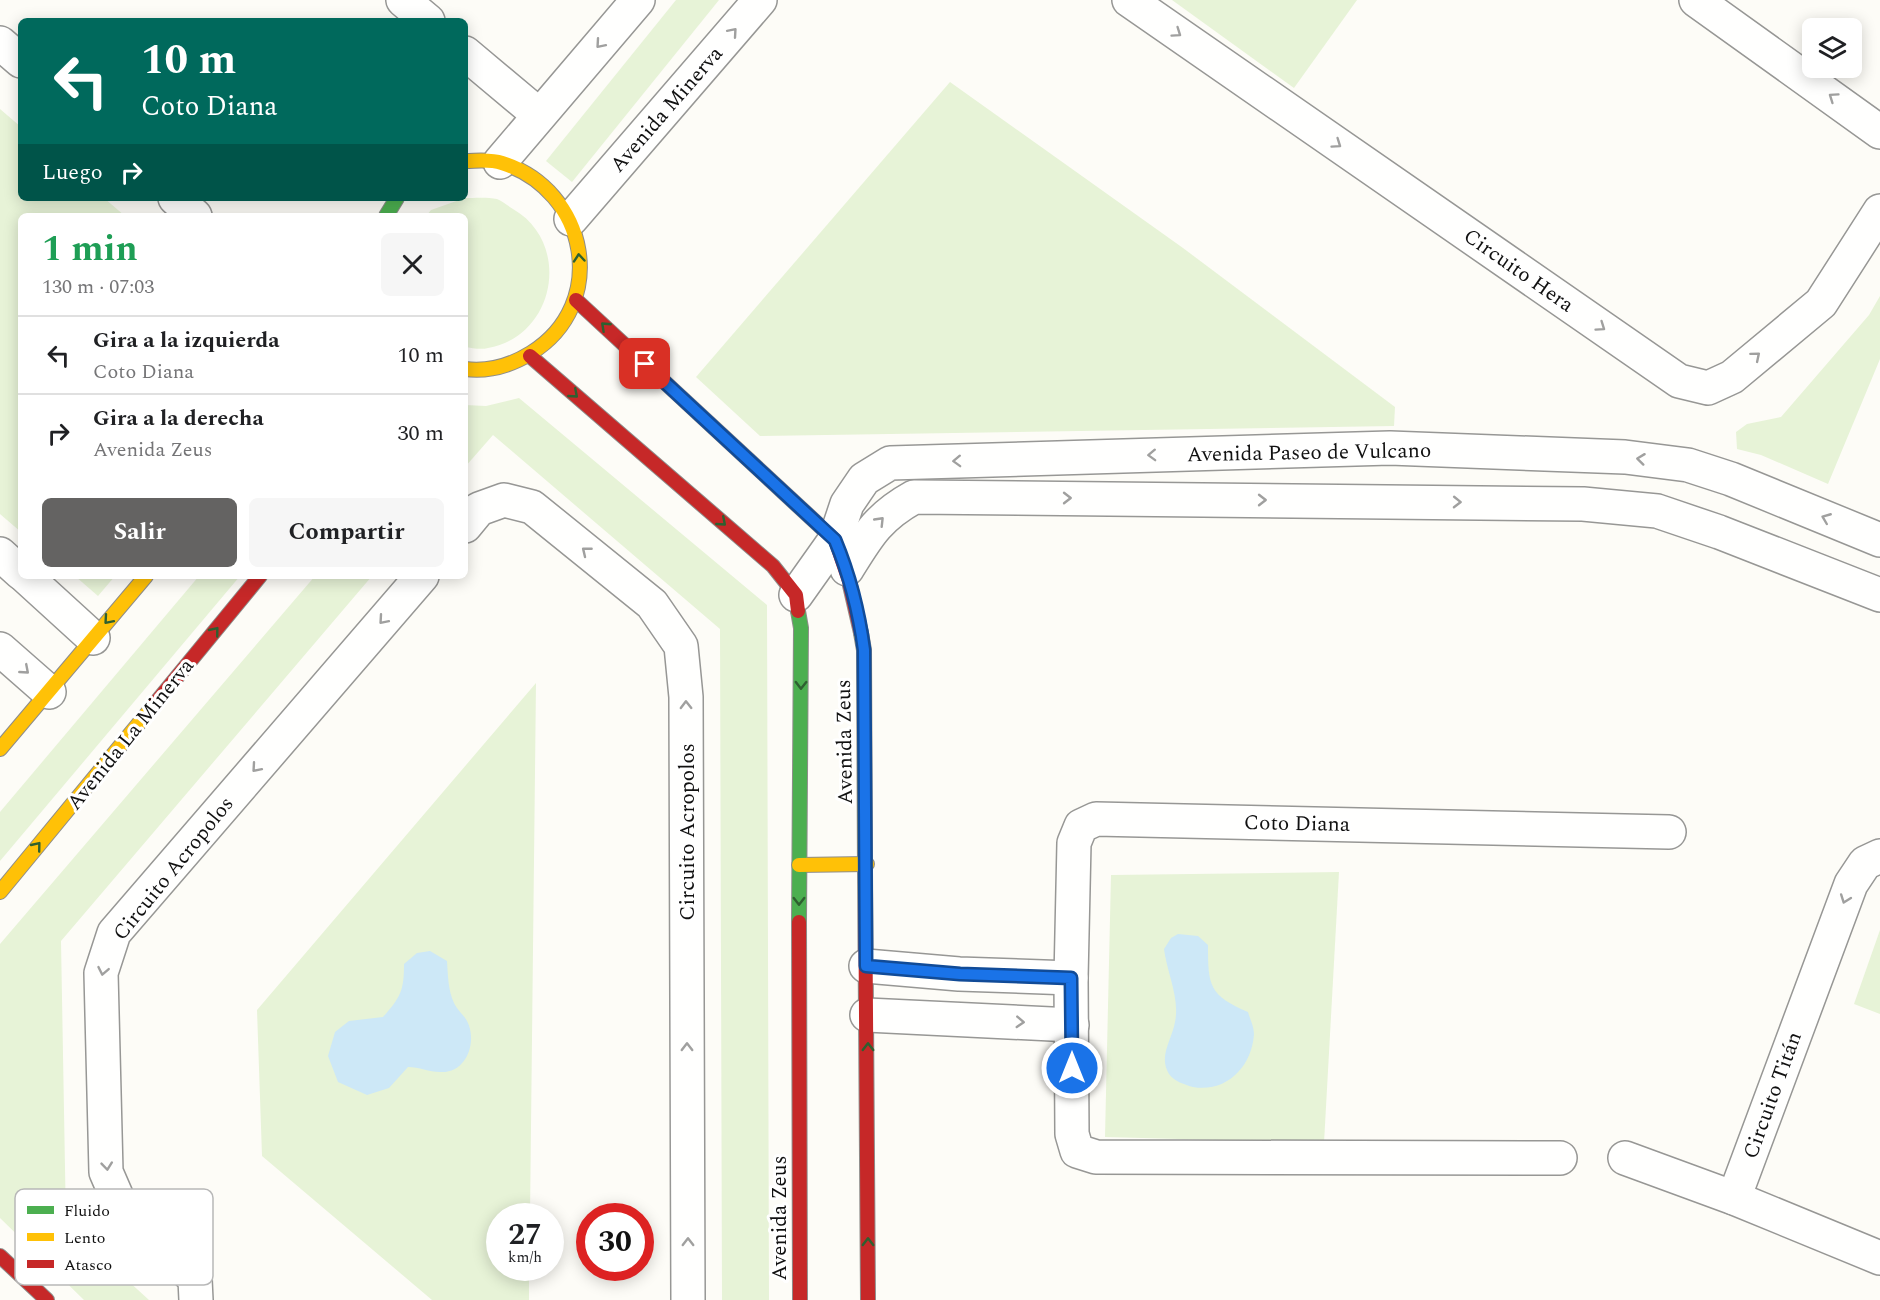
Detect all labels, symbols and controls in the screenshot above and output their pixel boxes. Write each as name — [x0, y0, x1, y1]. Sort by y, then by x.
map controls — [1802, 18, 1862, 78]
button: layers — [1802, 18, 1862, 78]
one-way arrow — [1170, 26, 1181, 37]
one-way arrow — [726, 28, 737, 39]
text: 10 m — [141, 29, 236, 92]
one-way arrow — [596, 37, 607, 48]
street label: Avenida Minerva — [603, 39, 731, 180]
icon: left — [42, 42, 120, 120]
text: Coto Diana — [141, 86, 277, 128]
one-way arrow — [1829, 93, 1840, 104]
one-way arrow — [1331, 137, 1342, 148]
text: Luego — [42, 156, 103, 189]
icon: right — [115, 156, 148, 189]
street label: Circuito Hera — [1457, 221, 1581, 321]
text: 1 min — [42, 222, 138, 277]
button: close — [381, 233, 444, 296]
one-way arrow — [573, 253, 586, 262]
text: 130 m · 07:03 — [42, 272, 154, 302]
one-way arrow — [1595, 320, 1606, 331]
one-way arrow — [601, 323, 612, 334]
text: Gira a la izquierda — [93, 324, 280, 357]
pin — [619, 338, 670, 389]
icon: left — [42, 339, 75, 372]
text: 10 m — [398, 339, 444, 372]
icon: arrive — [628, 347, 661, 380]
one-way arrow — [1749, 353, 1760, 364]
text: Coto Diana — [93, 357, 194, 387]
one-way arrow — [567, 387, 578, 398]
text: Gira a la derecha — [93, 402, 264, 435]
icon: right — [42, 417, 75, 450]
text: 30 m — [398, 417, 444, 450]
text: Avenida Zeus — [93, 435, 212, 465]
street label: Avenida Paseo de Vulcano — [1187, 435, 1431, 471]
one-way arrow — [1148, 449, 1157, 462]
one-way arrow — [1636, 454, 1646, 466]
one-way arrow — [953, 455, 962, 467]
one-way arrow — [1062, 492, 1071, 504]
one-way arrow — [1257, 494, 1266, 506]
one-way arrow — [1452, 496, 1461, 508]
button: Salir — [42, 498, 237, 567]
button: Compartir — [249, 498, 444, 567]
one-way arrow — [1821, 513, 1832, 525]
one-way arrow — [715, 515, 726, 526]
one-way arrow — [873, 517, 884, 527]
one-way arrow — [582, 547, 593, 558]
one-way arrow — [104, 613, 115, 624]
one-way arrow — [380, 613, 391, 624]
one-way arrow — [207, 627, 218, 638]
street label: Avenida La Minerva — [59, 651, 203, 818]
one-way arrow — [18, 663, 28, 674]
street label: Avenida Zeus — [828, 679, 862, 805]
one-way arrow — [795, 680, 807, 689]
one-way arrow — [680, 700, 693, 709]
street label: Circuito Acropolos — [672, 743, 704, 921]
one-way arrow — [252, 761, 263, 772]
street label: Circuito Acropolos — [105, 790, 242, 948]
street label: Coto Diana — [1244, 807, 1351, 841]
one-way arrow — [30, 842, 41, 853]
one-way arrow — [1840, 893, 1852, 904]
one-way arrow — [793, 896, 805, 905]
one-way arrow — [97, 966, 110, 976]
one-way arrow — [1016, 1015, 1025, 1028]
street label: Circuito Titán — [1735, 1027, 1811, 1163]
position arrow — [1040, 1036, 1104, 1100]
one-way arrow — [681, 1042, 693, 1051]
one-way arrow — [861, 1042, 874, 1051]
street label: Avenida Zeus — [764, 1155, 796, 1281]
one-way arrow — [100, 1161, 113, 1171]
legend — [15, 1189, 213, 1285]
text: Fluido — [64, 1199, 110, 1223]
speed limit sign: 30 — [576, 1203, 654, 1281]
text: 27 — [508, 1212, 542, 1258]
text: Lento — [64, 1226, 105, 1250]
one-way arrow — [682, 1237, 694, 1246]
one-way arrow — [862, 1237, 874, 1246]
text: km/h — [508, 1246, 542, 1269]
text: Atasco — [64, 1253, 112, 1277]

